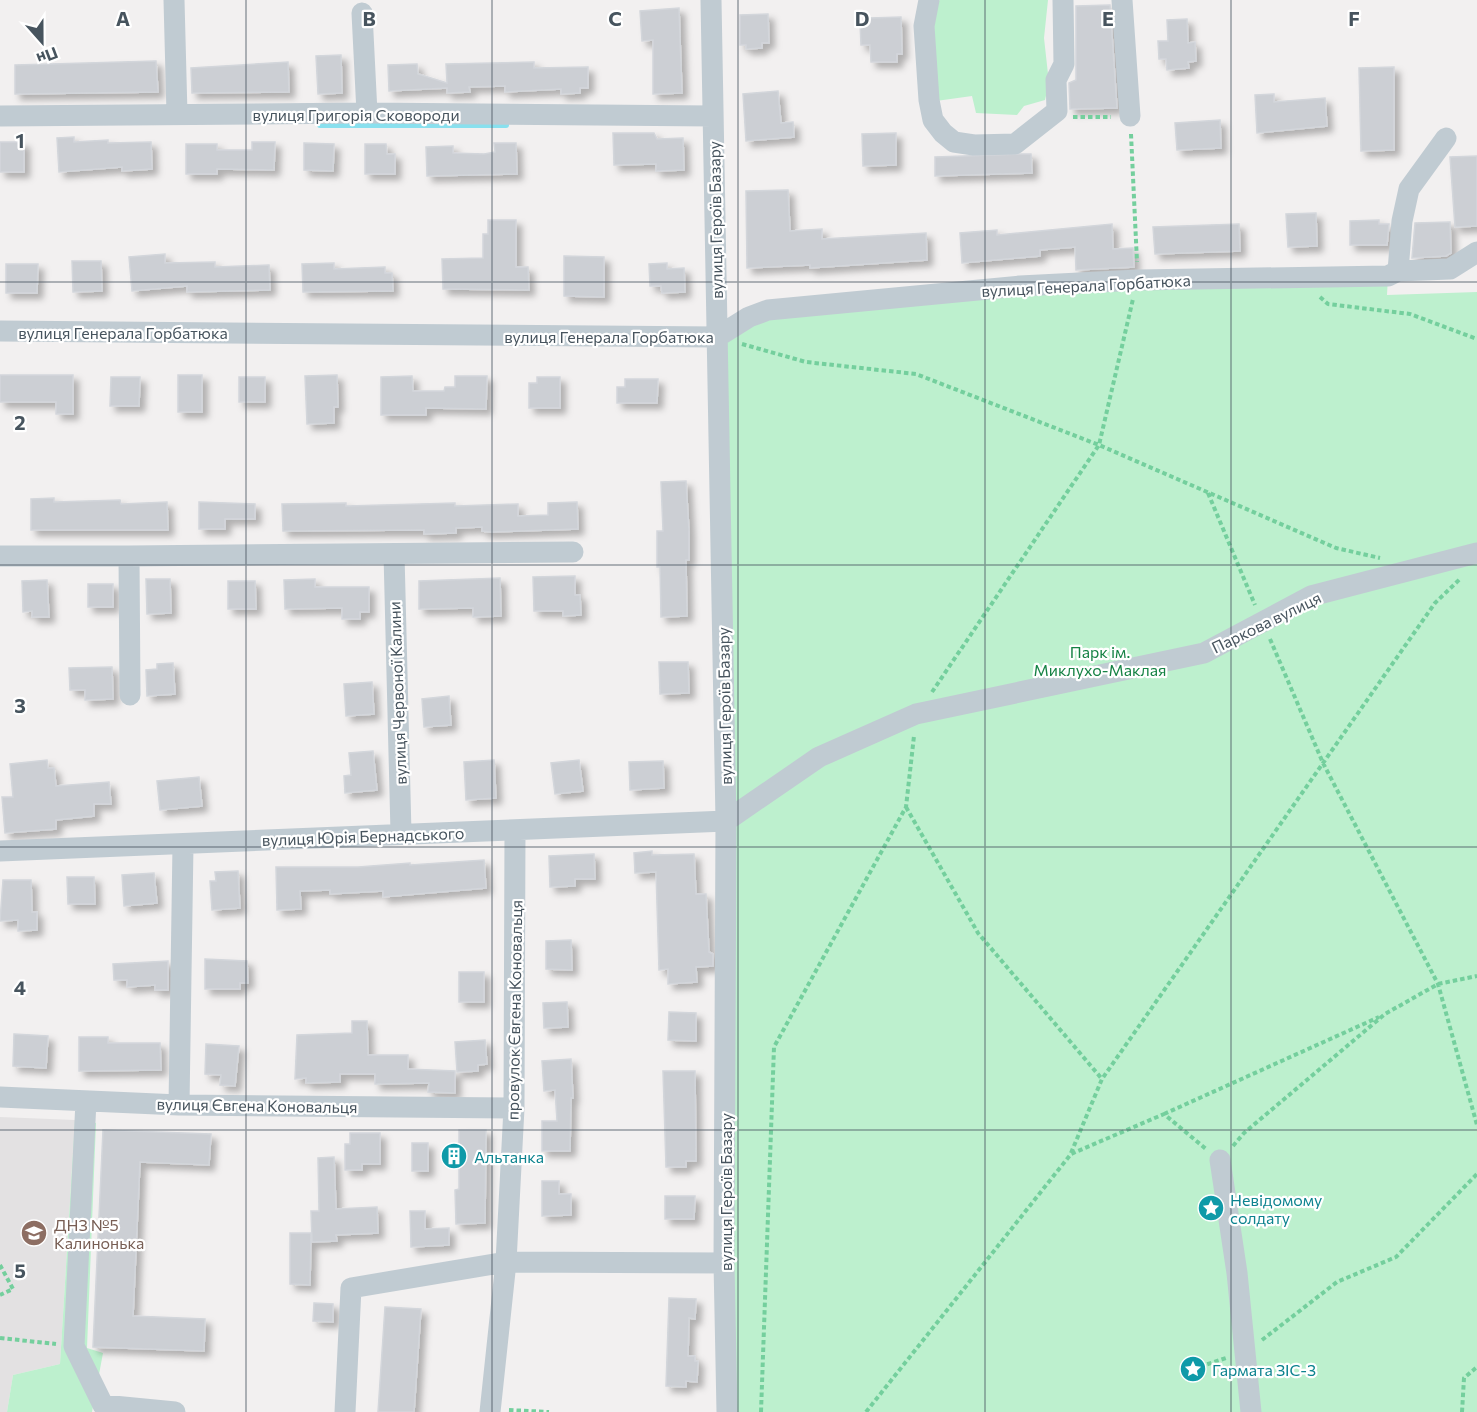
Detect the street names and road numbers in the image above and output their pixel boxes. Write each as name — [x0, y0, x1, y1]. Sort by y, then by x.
street label: вулиця Григорія Сковороди — [252, 105, 460, 124]
street label: вулиця Героїв Базару — [704, 141, 726, 299]
street label: вулиця Генерала Горбатюка — [981, 270, 1191, 300]
street label: вулиця Генерала Горбатюка — [18, 323, 228, 342]
street label: вулиця Генерала Горбатюка — [504, 327, 714, 346]
street label: Паркова вулиця — [1208, 587, 1324, 657]
street label: вулиця Червоної Калини — [384, 601, 410, 785]
street label: вулиця Героїв Базару — [713, 627, 735, 785]
street label: вулиця Юрія Бернадського — [261, 823, 465, 849]
street label: провулок Євгена Коновальця — [503, 900, 525, 1120]
street label: вулиця Євгена Коновальця — [156, 1094, 358, 1116]
street label: вулиця Героїв Базару — [716, 1113, 735, 1271]

